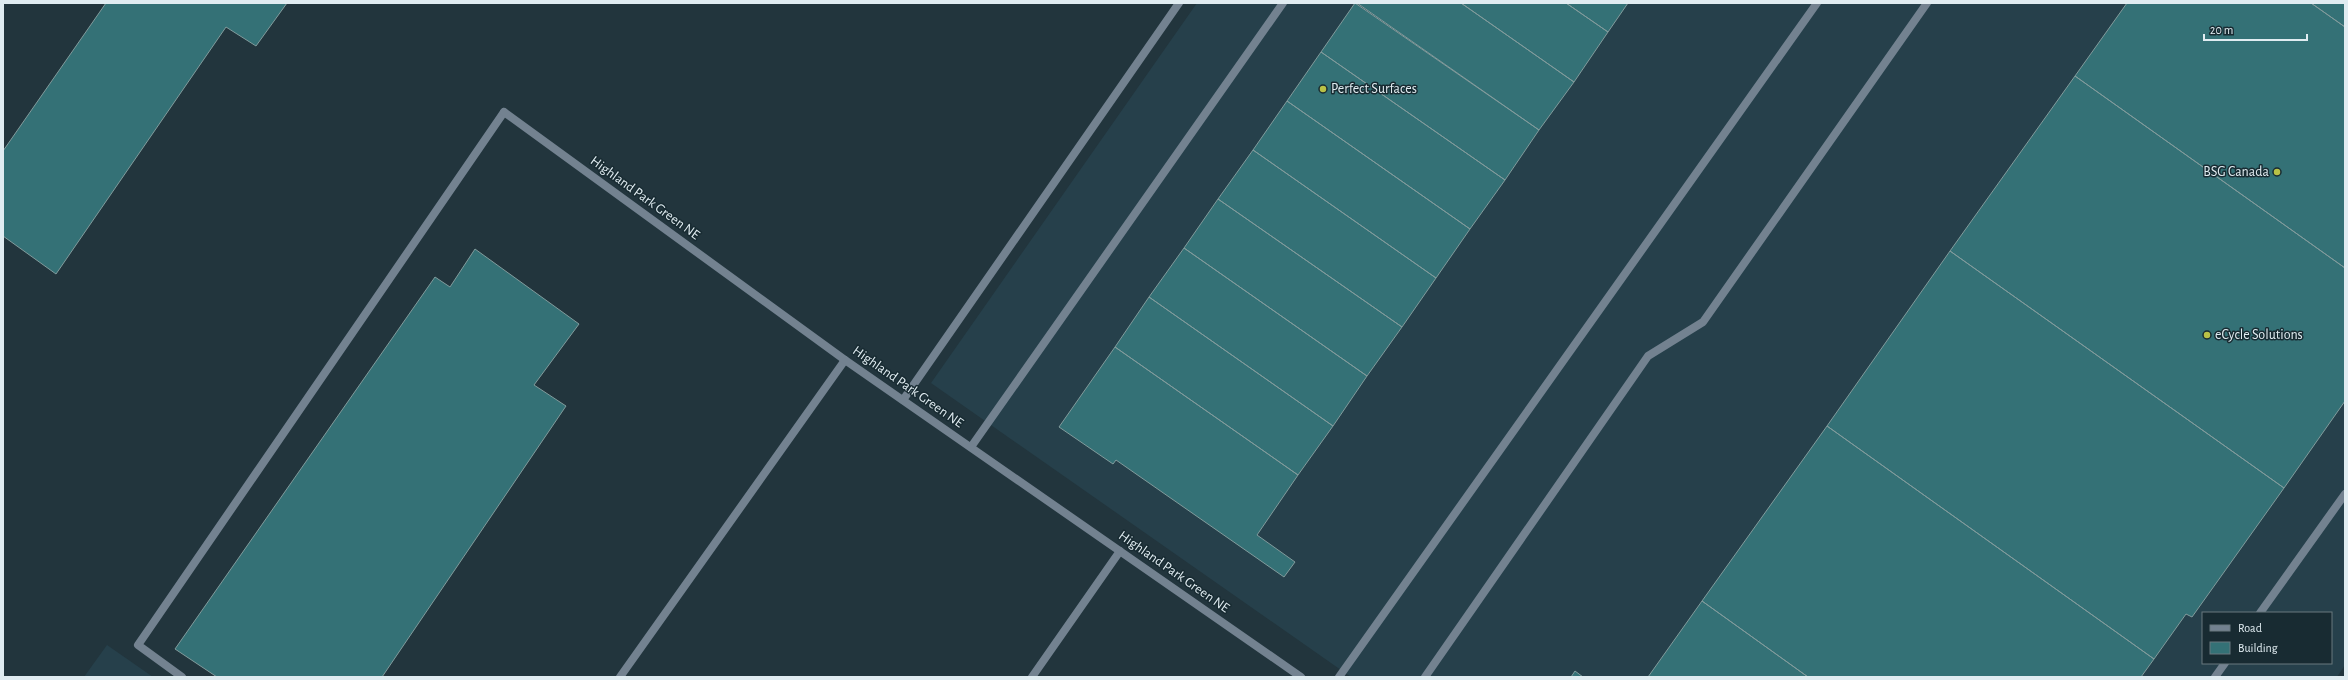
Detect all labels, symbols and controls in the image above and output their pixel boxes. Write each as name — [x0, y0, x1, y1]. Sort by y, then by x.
scale bar — [2204, 16, 2307, 42]
text: 20 m — [2210, 24, 2233, 36]
place label: Perfect Surfaces — [1331, 82, 1417, 96]
marker: Perfect Surfaces — [1318, 84, 1328, 94]
street label: Highland Park Green NE — [588, 154, 703, 242]
place label: BSG Canada — [2203, 165, 2270, 179]
marker: BSG Canada — [2272, 167, 2282, 177]
place label: eCycle Solutions — [2215, 328, 2303, 342]
marker: eCycle Solutions — [2202, 330, 2212, 340]
street label: Highland Park Green NE — [850, 344, 966, 431]
street label: Highland Park Green NE — [1116, 529, 1232, 616]
legend — [2202, 612, 2332, 664]
text: Road — [2238, 622, 2262, 634]
text: Building — [2238, 642, 2278, 654]

